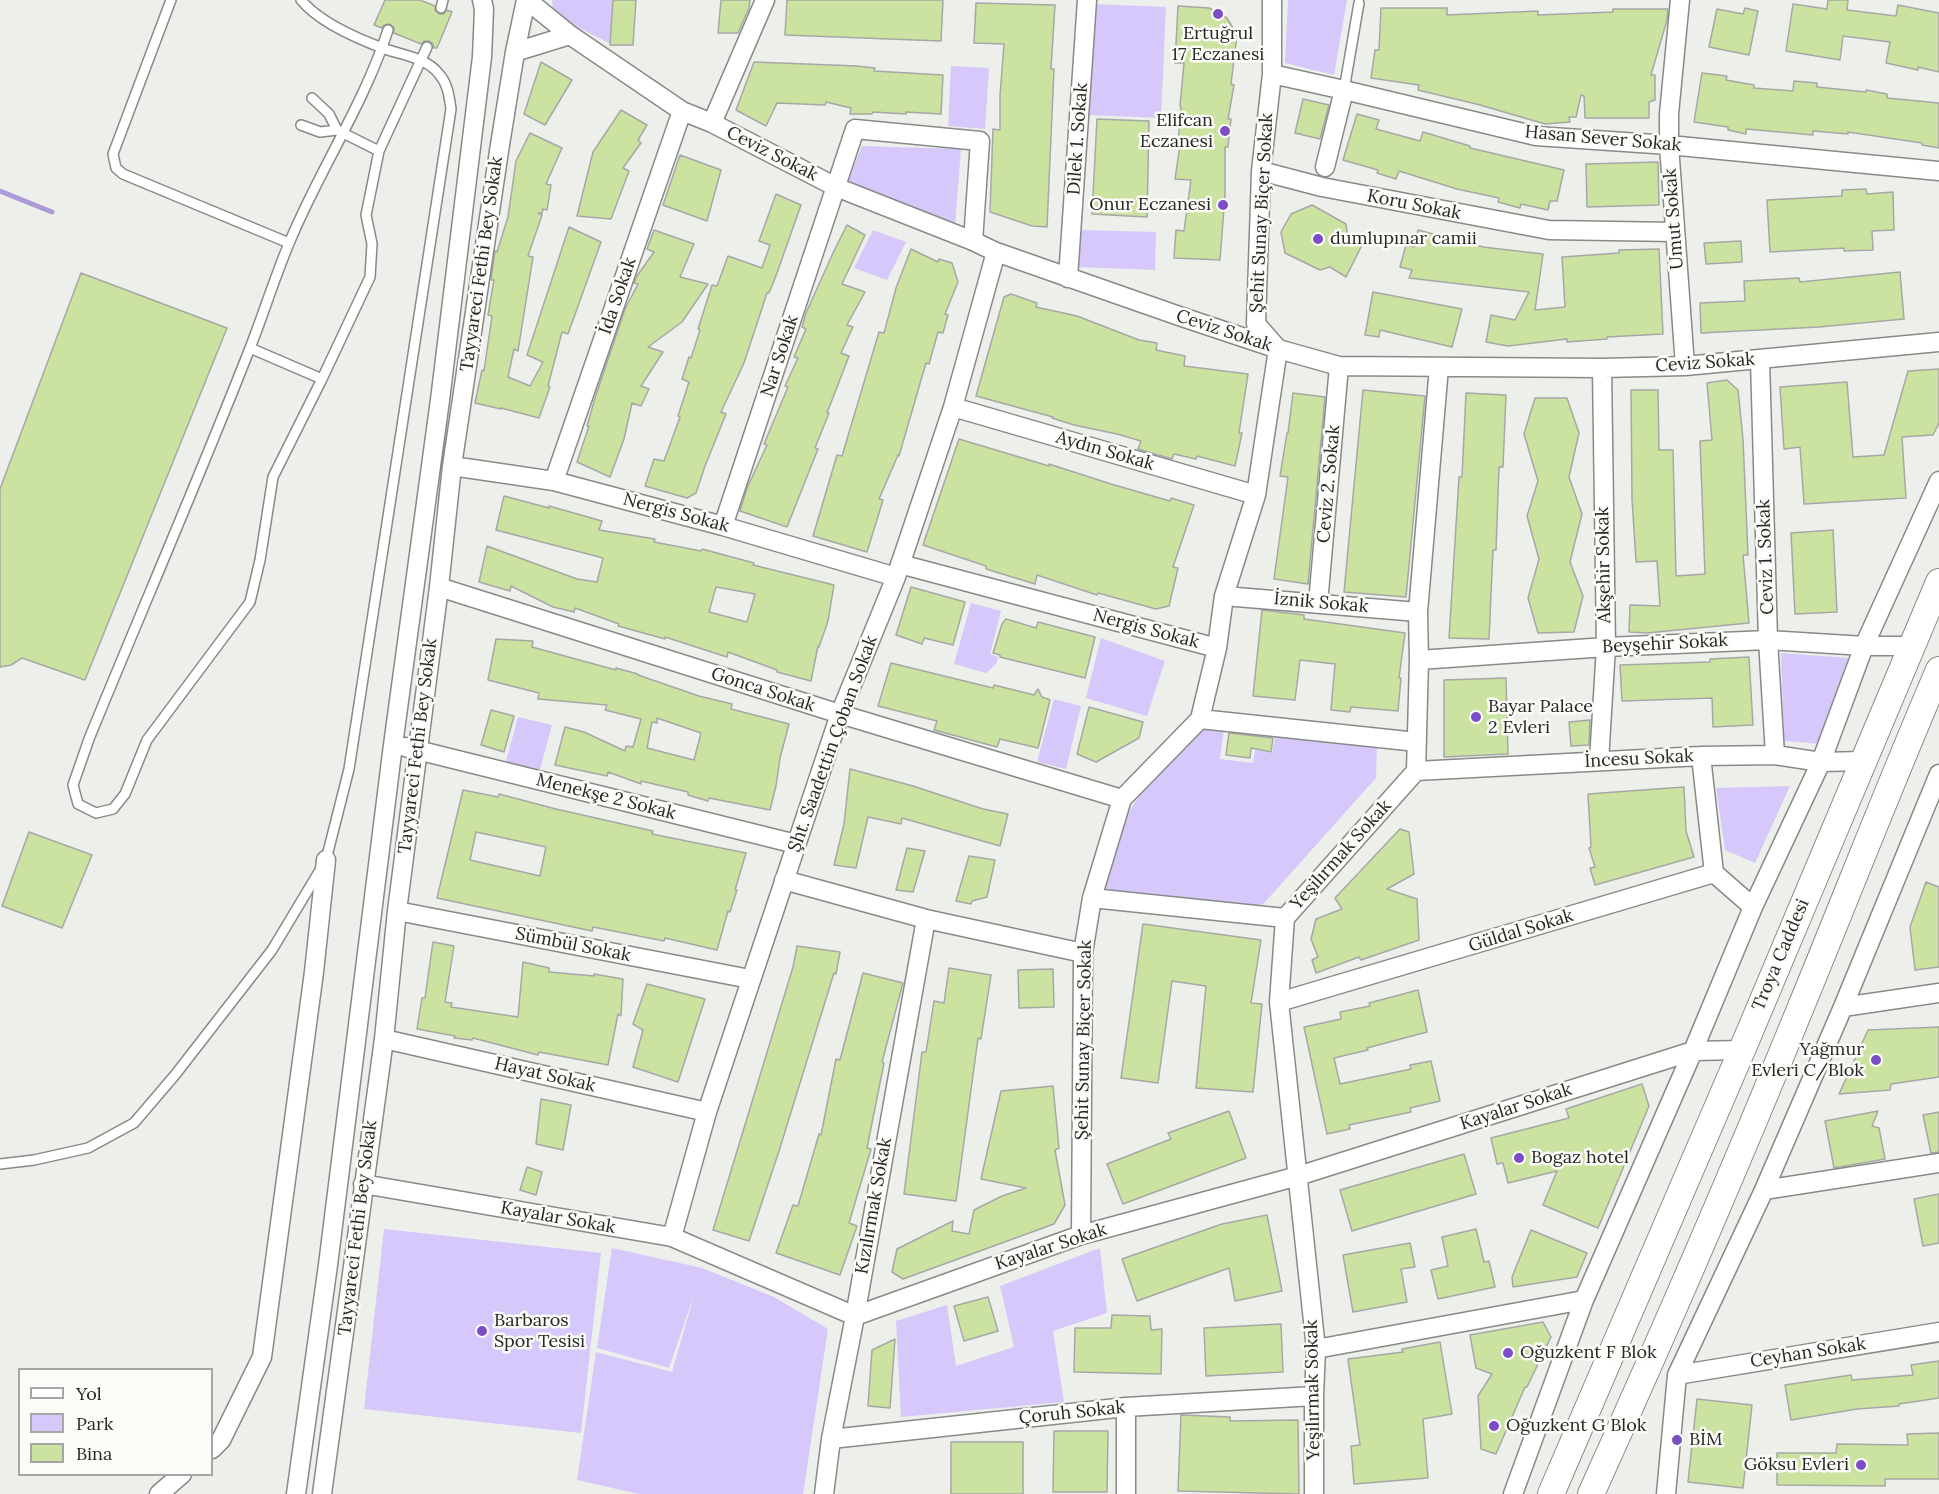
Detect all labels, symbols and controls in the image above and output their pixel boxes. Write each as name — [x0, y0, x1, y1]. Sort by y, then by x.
marker: Ertuğrul 17 Eczanesi — [1211, 7, 1225, 21]
place label: Ertuğrul 17 Eczanesi — [1172, 23, 1264, 66]
street label: Dilek 1. Sokak — [1063, 82, 1093, 196]
place label: Elifcan Eczanesi — [1140, 110, 1213, 152]
street label: Şehit Sunay Biçer Sokak — [1246, 113, 1278, 313]
street label: Hasan Sever Sokak — [1524, 121, 1682, 157]
street label: Ceviz Sokak — [723, 122, 821, 186]
marker: Elifcan Eczanesi — [1218, 124, 1232, 138]
street label: Tayyareci Fethi Bey Sokak — [456, 155, 508, 373]
street label: Umut Sokak — [1660, 168, 1688, 270]
street label: Koru Sokak — [1365, 185, 1463, 225]
place label: Onur Eczanesi — [1089, 194, 1211, 216]
marker: Onur Eczanesi — [1216, 198, 1230, 212]
place label: dumlupınar camii — [1330, 228, 1477, 250]
marker: dumlupınar camii — [1311, 232, 1325, 246]
street label: İda Sokak — [595, 255, 641, 337]
street label: Ceviz Sokak — [1173, 305, 1275, 357]
street label: Nar Sokak — [757, 312, 803, 400]
street label: Ceviz Sokak — [1655, 349, 1755, 377]
street label: Ceviz 2. Sokak — [1313, 424, 1345, 544]
street label: Aydın Sokak — [1053, 427, 1157, 475]
street label: Nergis Sokak — [621, 488, 731, 538]
street label: Ceviz 1. Sokak — [1753, 499, 1779, 615]
street label: Akşehir Sokak — [1592, 506, 1616, 624]
street label: İznik Sokak — [1273, 588, 1369, 618]
street label: Nergis Sokak — [1091, 604, 1201, 654]
street label: Beyşehir Sokak — [1601, 630, 1729, 658]
street label: Şht. Saadettin Çoban Sokak — [784, 633, 882, 855]
street label: Tayyareci Fethi Bey Sokak — [394, 637, 442, 855]
street label: Gonca Sokak — [708, 663, 818, 717]
place label: Bayar Palace 2 Evleri — [1488, 696, 1593, 738]
marker: Bayar Palace 2 Evleri — [1469, 710, 1483, 724]
street label: İncesu Sokak — [1584, 745, 1694, 773]
street label: Menekşe 2 Sokak — [534, 769, 678, 825]
street label: Yeşilırmak Sokak — [1286, 796, 1396, 914]
street label: Troya Caddesi — [1748, 896, 1814, 1014]
street label: Güldal Sokak — [1466, 905, 1576, 957]
street label: Sümbül Sokak — [513, 923, 633, 967]
street label: Şehit Sunay Biçer Sokak — [1071, 940, 1097, 1140]
place label: Yağmur Evleri C/Blok — [1751, 1039, 1864, 1082]
street label: Hayat Sokak — [493, 1053, 597, 1097]
marker: Yağmur Evleri C/Blok — [1869, 1053, 1883, 1067]
street label: Kayalar Sokak — [1457, 1079, 1575, 1135]
street label: Tayyareci Fethi Bey Sokak — [334, 1119, 382, 1337]
street label: Kızılırmak Sokak — [851, 1136, 897, 1276]
place label: Bogaz hotel — [1531, 1147, 1629, 1169]
marker: Bogaz hotel — [1512, 1151, 1526, 1165]
street label: Kayalar Sokak — [499, 1197, 617, 1239]
street label: Kayalar Sokak — [992, 1219, 1110, 1275]
place label: Barbaros Spor Tesisi — [494, 1310, 585, 1352]
street label: Yeşilırmak Sokak — [1301, 1320, 1325, 1460]
marker: Barbaros Spor Tesisi — [475, 1324, 489, 1338]
street label: Ceyhan Sokak — [1749, 1333, 1867, 1373]
place label: Oğuzkent F Blok — [1520, 1342, 1657, 1364]
marker: Oğuzkent F Blok — [1501, 1346, 1515, 1360]
legend — [18, 1368, 213, 1476]
text: Yol — [76, 1382, 102, 1405]
street label: Çoruh Sokak — [1018, 1397, 1126, 1429]
text: Park — [76, 1412, 113, 1435]
place label: Oğuzkent G Blok — [1506, 1415, 1646, 1437]
marker: Oğuzkent G Blok — [1487, 1419, 1501, 1433]
place label: BİM — [1689, 1429, 1723, 1451]
marker: BİM — [1670, 1433, 1684, 1447]
text: Bina — [76, 1442, 112, 1465]
place label: Göksu Evleri — [1744, 1454, 1849, 1476]
marker: Göksu Evleri — [1854, 1458, 1868, 1472]

